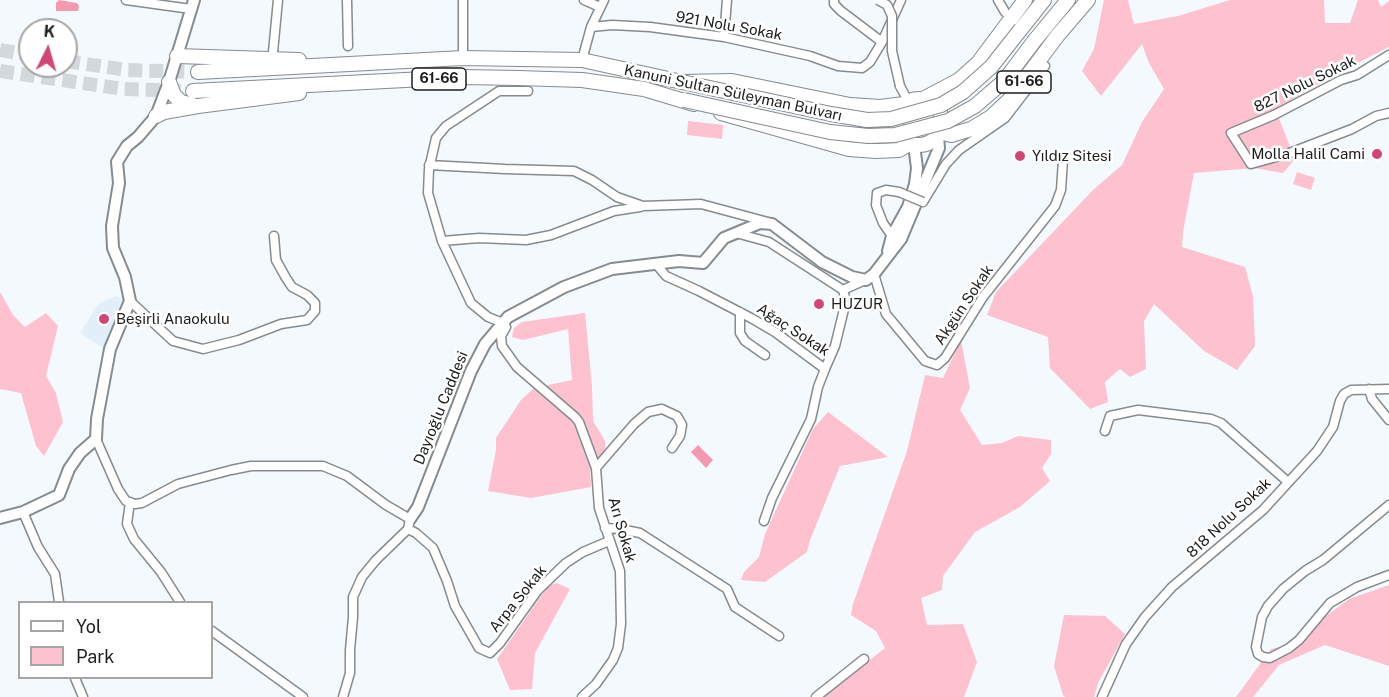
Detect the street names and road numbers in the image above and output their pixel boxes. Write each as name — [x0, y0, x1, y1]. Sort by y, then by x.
street label: 921 Nolu Sokak — [674, 8, 784, 44]
street label: 827 Nolu Sokak — [1251, 52, 1359, 116]
street label: Kanuni Sultan Süleyman Bulvarı — [622, 61, 844, 125]
road number: 61-66 — [412, 68, 466, 90]
road number: 61-66 — [997, 71, 1051, 93]
street label: Akgün Sokak — [931, 262, 997, 348]
street label: Ağaç Sokak — [753, 300, 833, 360]
street label: Dayıoğlu Caddesi — [410, 349, 472, 467]
street label: 818 Nolu Sokak — [1183, 474, 1275, 562]
street label: Arı Sokak — [604, 495, 640, 565]
street label: Arpa Sokak — [486, 562, 550, 636]

